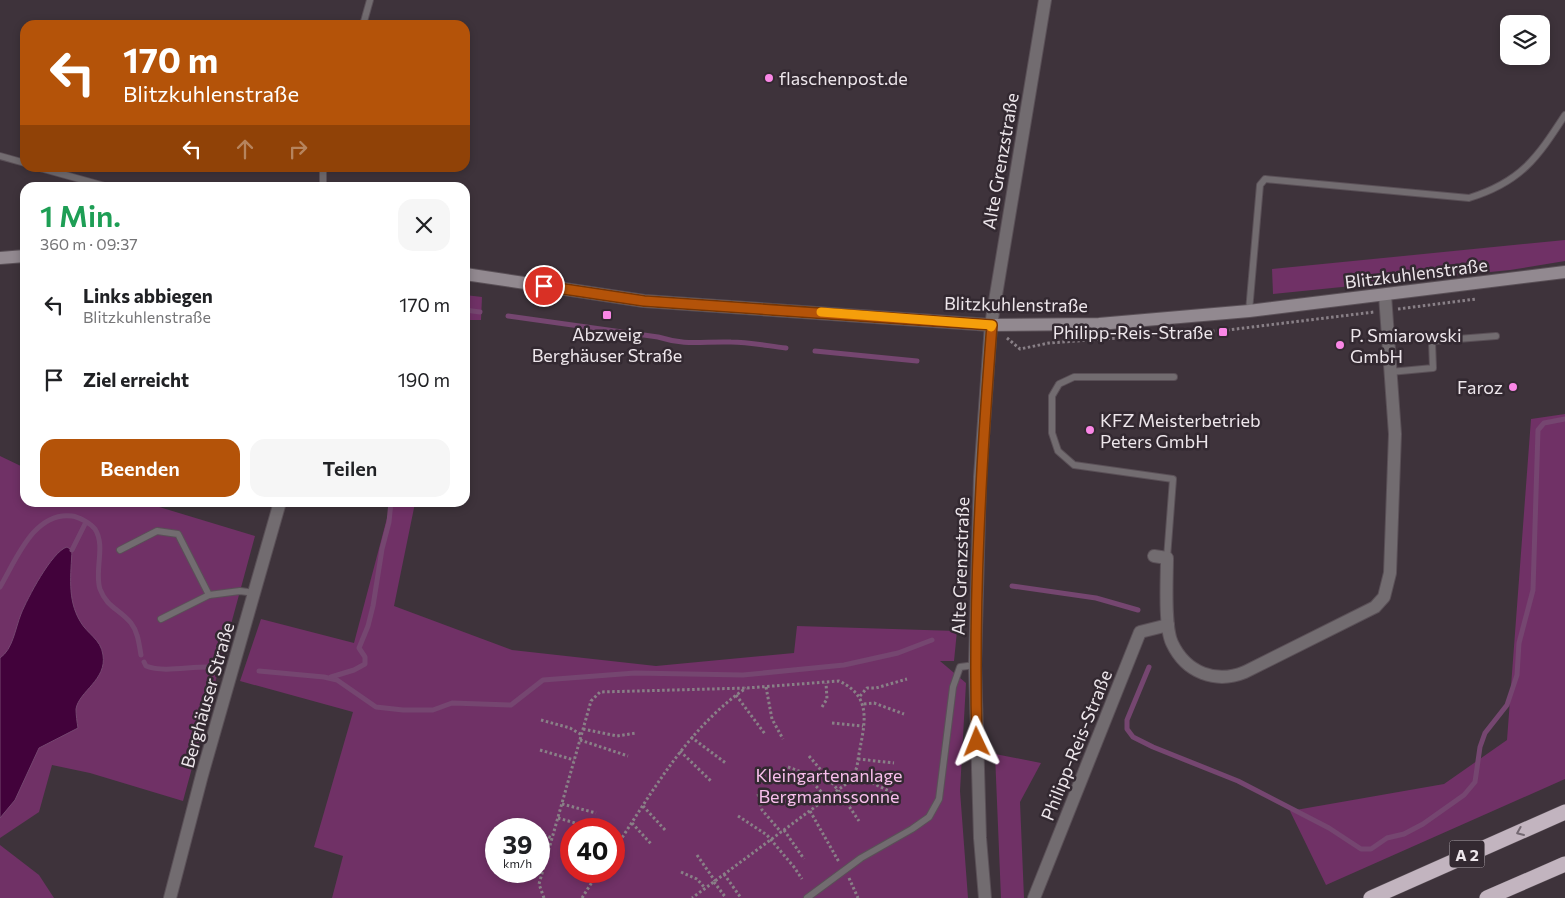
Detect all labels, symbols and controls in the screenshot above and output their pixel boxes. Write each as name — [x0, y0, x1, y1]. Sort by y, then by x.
map controls — [1500, 15, 1550, 65]
button: layers — [1500, 15, 1550, 65]
text: 170 m — [123, 37, 218, 80]
icon: left — [40, 40, 105, 105]
place label: flaschenpost.de — [779, 67, 908, 89]
marker: flaschenpost.de — [763, 72, 775, 84]
text: Blitzkuhlenstraße — [123, 80, 299, 107]
street label: Alte Grenzstraße — [977, 91, 1023, 231]
icon: left — [178, 135, 206, 163]
icon: ahead — [231, 135, 259, 163]
icon: right — [284, 135, 312, 163]
text: 1 Min. — [40, 196, 121, 233]
button: close — [398, 199, 450, 251]
text: 360 m · 09:37 — [40, 234, 138, 253]
street label: Blitzkuhlenstraße — [1343, 253, 1489, 293]
pin — [523, 265, 565, 307]
icon: arrive — [530, 272, 558, 300]
text: Links abbiegen — [83, 284, 213, 307]
icon: left — [40, 291, 68, 319]
street label: Blitzkuhlenstraße — [944, 292, 1088, 316]
text: 170 m — [399, 293, 450, 316]
text: Blitzkuhlenstraße — [83, 307, 211, 326]
marker: Abzweig Berghäuser Straße — [601, 309, 613, 321]
place label: Philipp-Reis-Straße — [1053, 321, 1213, 343]
place label: Abzweig Berghäuser Straße — [532, 323, 682, 366]
place label: P. Smiarowski GmbH — [1350, 324, 1462, 367]
marker: Philipp-Reis-Straße — [1217, 326, 1229, 338]
marker: P. Smiarowski GmbH — [1334, 339, 1346, 351]
icon: arrive — [40, 366, 68, 394]
text: Ziel erreicht — [83, 368, 189, 391]
text: 190 m — [398, 368, 450, 391]
place label: Faroz — [1457, 376, 1503, 398]
marker: Faroz — [1507, 381, 1519, 393]
place label: KFZ Meisterbetrieb Peters GmbH — [1100, 409, 1261, 452]
marker: KFZ Meisterbetrieb Peters GmbH — [1084, 424, 1096, 436]
button: Beenden — [40, 439, 240, 497]
button: Teilen — [250, 439, 450, 497]
street label: Alte Grenzstraße — [947, 496, 973, 636]
street label: Berghäuser Straße — [176, 620, 238, 770]
street label: Philipp-Reis-Straße — [1036, 667, 1116, 823]
position arrow — [950, 715, 1002, 767]
park label: Kleingartenanlage Bergmannssonne — [755, 764, 903, 807]
speed limit sign: 40 — [560, 818, 625, 883]
one-way arrow — [1516, 825, 1525, 836]
text: 39 — [503, 829, 533, 859]
road number: A 2 — [1450, 841, 1484, 868]
text: km/h — [503, 856, 532, 870]

